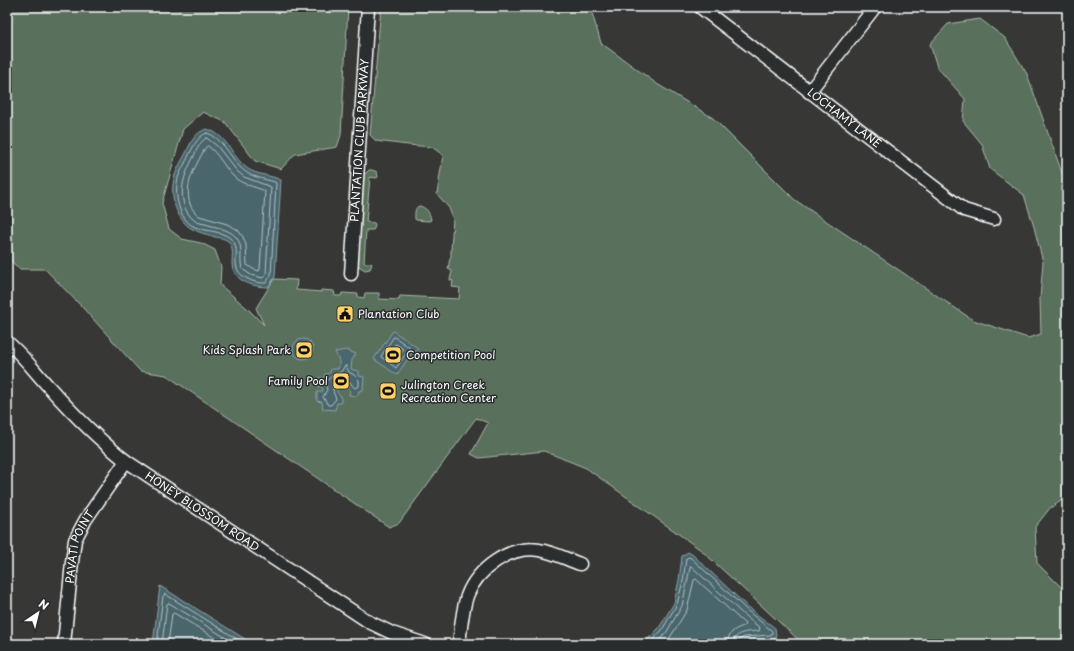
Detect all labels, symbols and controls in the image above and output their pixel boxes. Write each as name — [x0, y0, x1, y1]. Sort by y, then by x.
street label: PLANTATION CLUB PARKWAY — [345, 58, 373, 222]
street label: LOCHAMY LANE — [804, 84, 885, 152]
public building icon: Plantation Club — [335, 304, 355, 324]
place label: Plantation Club — [358, 305, 439, 322]
sports icon: Kids Splash Park — [294, 340, 314, 360]
place label: Kids Splash Park — [203, 341, 291, 358]
sports icon: Competition Pool — [383, 345, 403, 365]
place label: Competition Pool — [406, 346, 495, 363]
sports icon: Family Pool — [331, 371, 351, 391]
place label: Family Pool — [268, 372, 328, 389]
place label: Julington Creek Recreation Center — [401, 376, 497, 406]
sports icon: Julington Creek Recreation Center — [378, 381, 398, 401]
street label: HONEY BLOSSOM ROAD — [142, 467, 263, 555]
street label: PAVATI POINT — [61, 506, 98, 584]
north arrow — [18, 593, 58, 633]
text: N — [36, 595, 53, 614]

